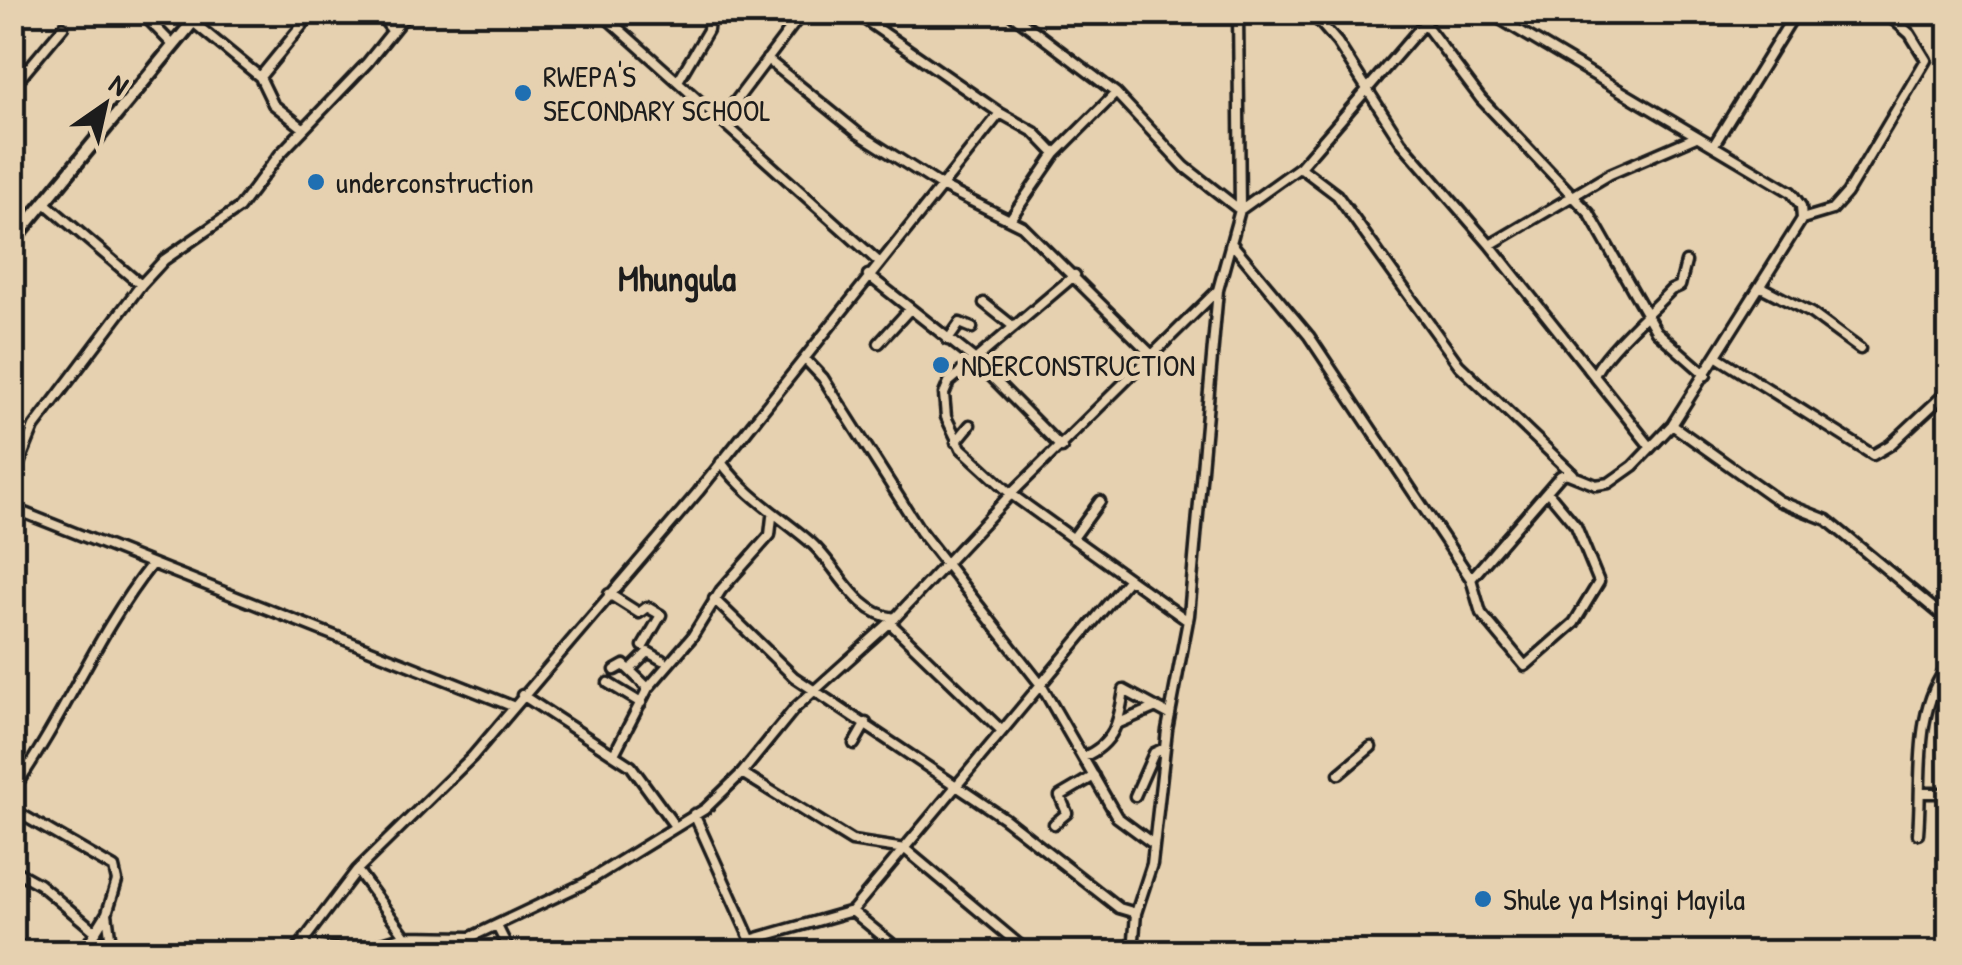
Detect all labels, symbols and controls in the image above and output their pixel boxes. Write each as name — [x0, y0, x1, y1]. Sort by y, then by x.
north arrow — [55, 55, 155, 155]
place label: RWEPA'S SECONDARY SCHOOL — [543, 56, 771, 130]
text: N — [102, 64, 136, 104]
marker: RWEPA'S SECONDARY SCHOOL — [512, 82, 534, 104]
place label: underconstruction — [336, 162, 534, 202]
marker: underconstruction — [305, 171, 327, 193]
district label: Mhungula — [618, 255, 736, 303]
place label: NDERCONSTRUCTION — [961, 345, 1195, 385]
marker: NDERCONSTRUCTION — [930, 354, 952, 376]
place label: Shule ya Msingi Mayila — [1503, 879, 1745, 919]
marker: Shule ya Msingi Mayila — [1472, 888, 1494, 910]

